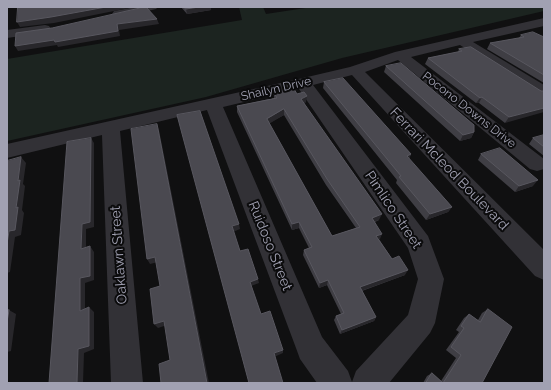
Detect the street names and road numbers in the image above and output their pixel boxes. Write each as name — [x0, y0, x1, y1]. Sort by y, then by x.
street label: Pocono Downs Drive — [419, 69, 519, 151]
street label: Shailyn Drive — [239, 74, 313, 104]
street label: Ferrari Mcleod Boulevard — [386, 104, 512, 234]
street label: Pimlico Street — [361, 168, 425, 252]
street label: Ruidoso Street — [244, 199, 296, 293]
street label: Oaklawn Street — [107, 205, 131, 305]

